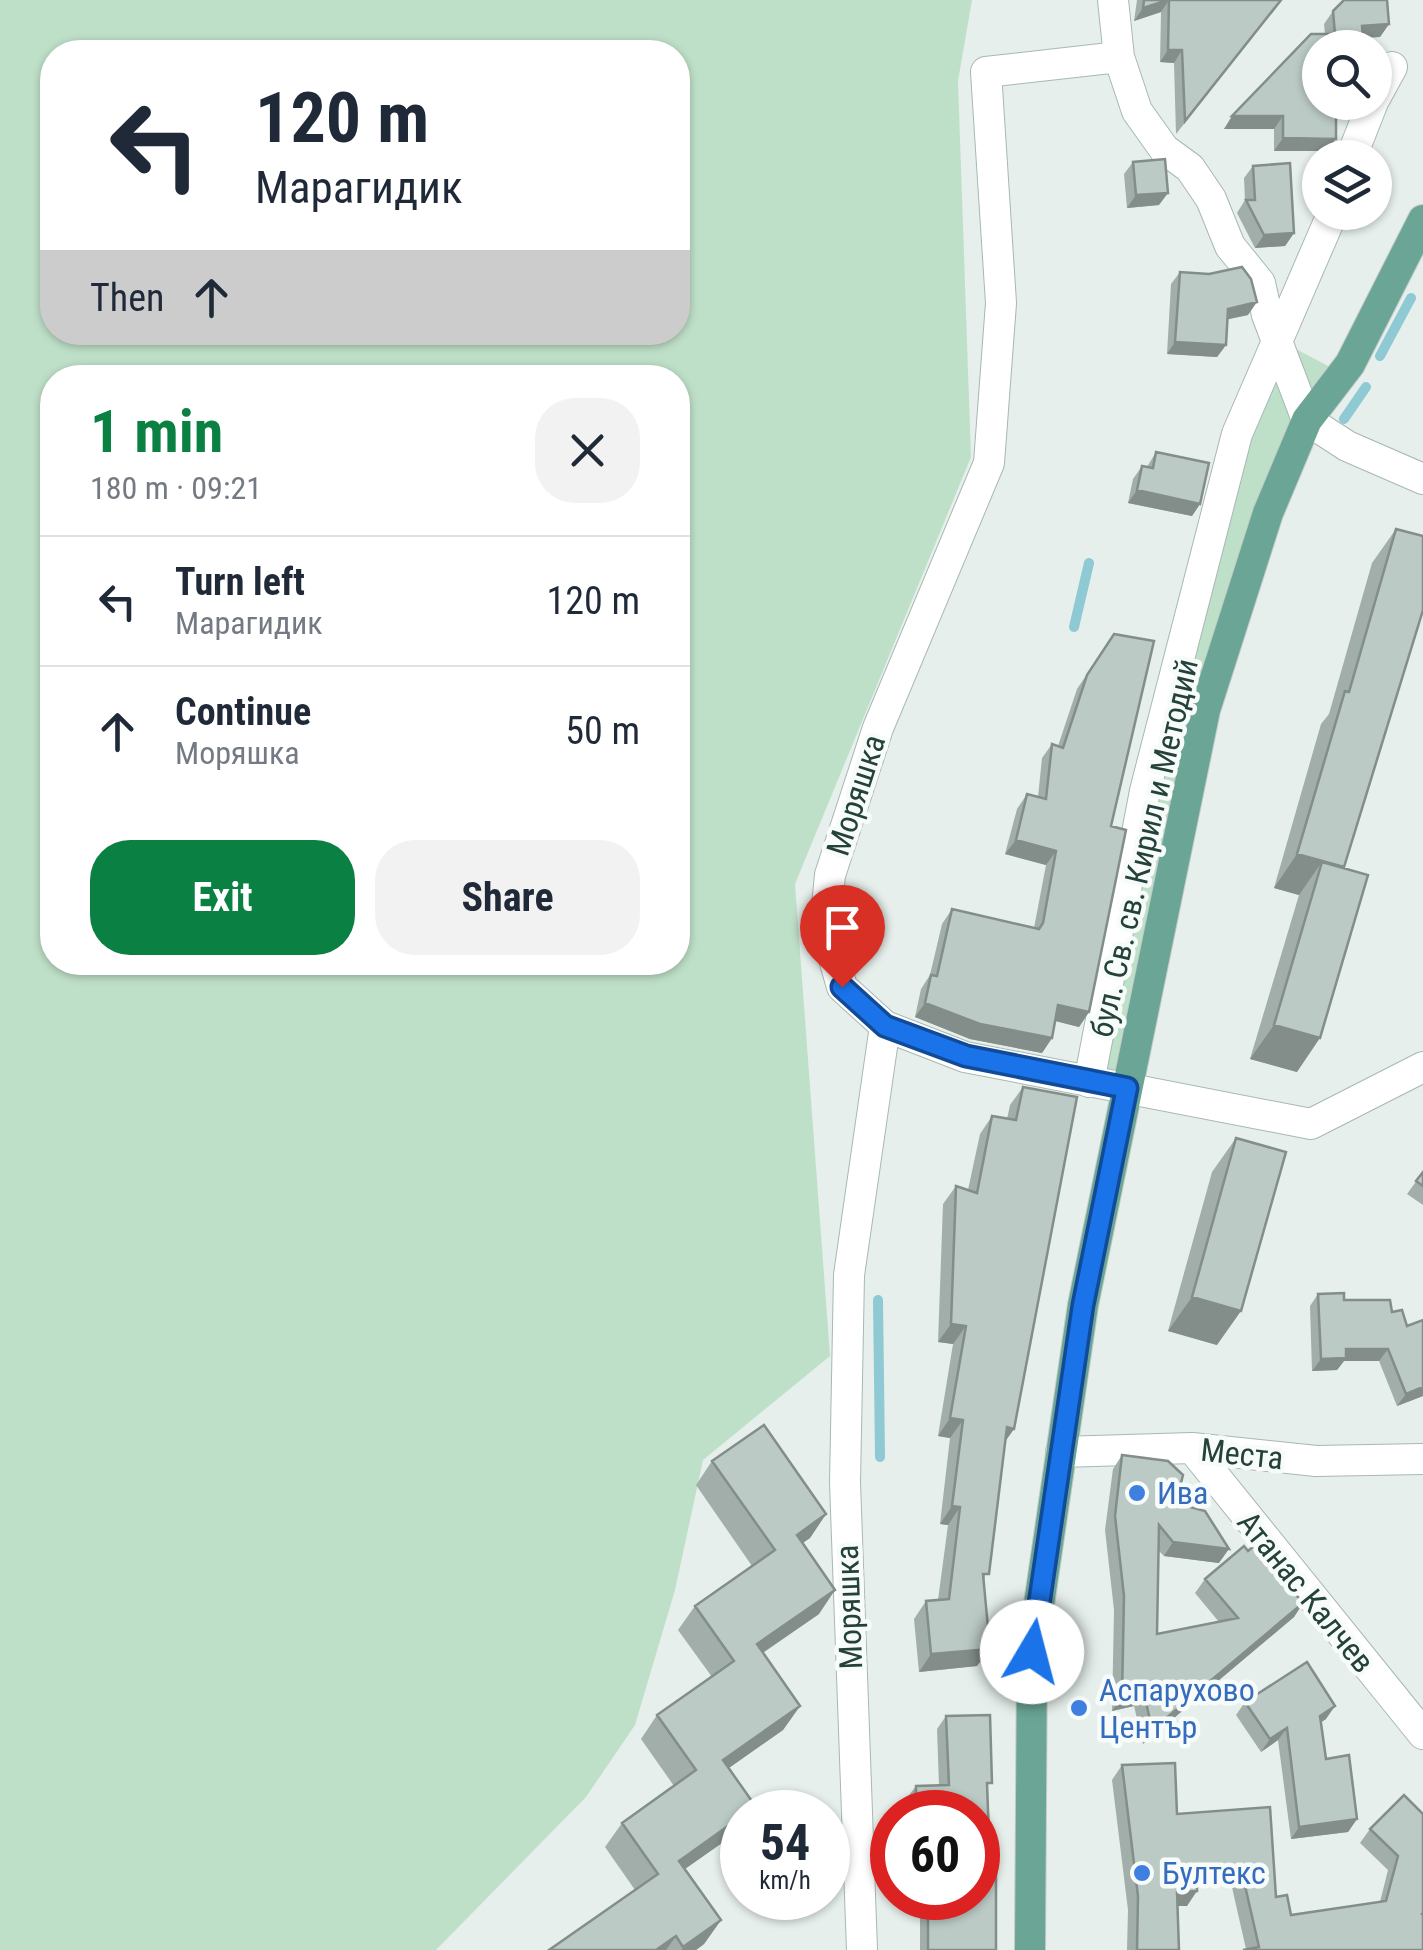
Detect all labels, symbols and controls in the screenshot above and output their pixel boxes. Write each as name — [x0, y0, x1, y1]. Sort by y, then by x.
map controls — [1302, 30, 1392, 230]
button: search — [1302, 30, 1392, 120]
text: 120 m — [255, 77, 429, 159]
icon: left — [90, 80, 220, 210]
button: layers — [1302, 140, 1392, 230]
text: Марагидик — [255, 161, 463, 214]
icon: ahead — [184, 270, 239, 325]
text: Then — [90, 276, 164, 320]
text: 1 min — [90, 396, 223, 467]
button: close — [535, 398, 640, 503]
text: 180 m · 09:21 — [90, 469, 262, 507]
text: Turn left — [175, 560, 305, 604]
icon: left — [90, 574, 145, 629]
text: 120 m — [546, 579, 640, 623]
text: Марагидик — [175, 604, 323, 642]
street label: бул. Св. св. Кирил и Методий — [1082, 655, 1206, 1041]
text: Continue — [175, 690, 311, 734]
icon: ahead — [90, 704, 145, 759]
text: 50 m — [565, 709, 640, 753]
street label: Моряшка — [819, 730, 893, 860]
text: Моряшка — [175, 734, 300, 772]
button: Exit — [90, 840, 355, 955]
button: Share — [375, 840, 640, 955]
pin — [800, 885, 885, 988]
icon: arrive — [815, 900, 870, 955]
street label: Места — [1199, 1431, 1285, 1477]
place label: Ива — [1157, 1474, 1208, 1512]
marker: Ива — [1126, 1482, 1148, 1504]
street label: Атанас Калчев — [1230, 1504, 1382, 1680]
street label: Моряшка — [828, 1544, 870, 1670]
position arrow — [980, 1600, 1084, 1704]
place label: Аспарухово Център — [1099, 1671, 1255, 1746]
marker: Аспарухово Център — [1068, 1697, 1090, 1719]
speed limit sign: 60 — [870, 1790, 1000, 1920]
text: 54 — [760, 1814, 810, 1872]
place label: Бултекс — [1162, 1854, 1266, 1892]
marker: Бултекс — [1131, 1862, 1153, 1884]
text: km/h — [759, 1866, 811, 1895]

